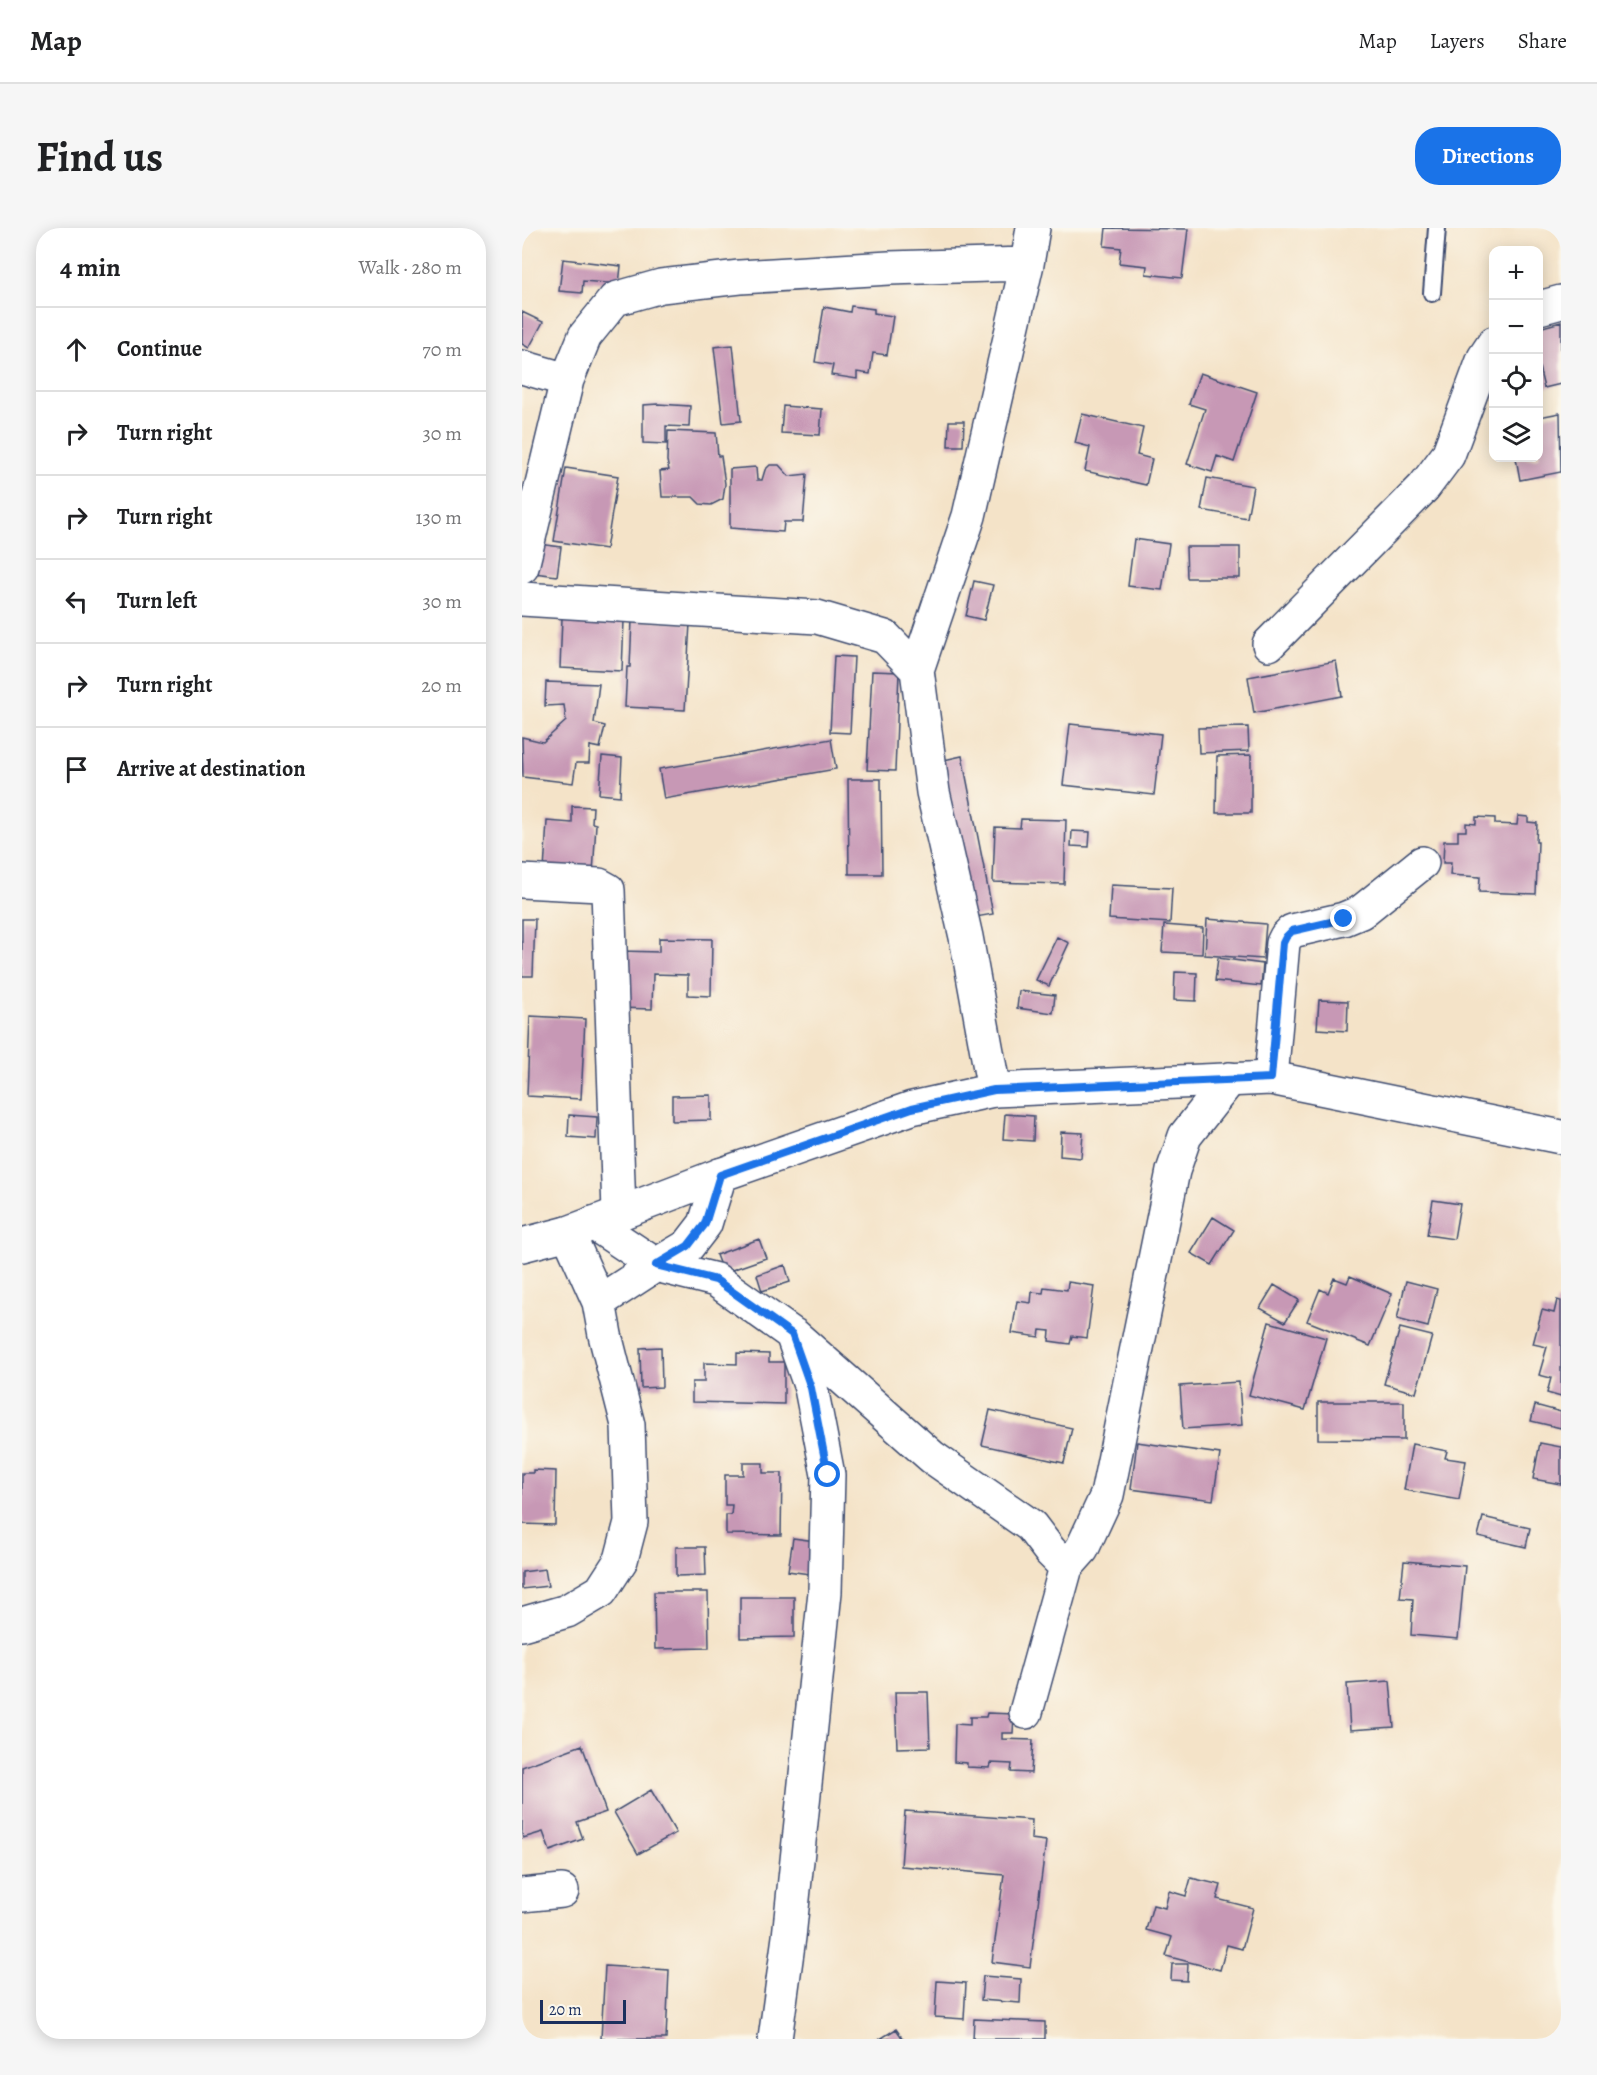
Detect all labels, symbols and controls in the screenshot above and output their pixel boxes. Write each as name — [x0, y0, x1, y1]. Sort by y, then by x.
text: Map — [30, 22, 82, 60]
text: Map — [1358, 27, 1397, 55]
text: Layers — [1430, 27, 1485, 55]
text: Share — [1518, 27, 1567, 55]
button: Directions — [1415, 127, 1561, 185]
text: Find us — [36, 128, 163, 185]
map controls — [1489, 246, 1543, 462]
button: + — [1489, 246, 1543, 300]
text: 4 min — [60, 250, 121, 285]
text: Walk · 280 m — [358, 254, 462, 281]
button: − — [1489, 300, 1543, 354]
icon: ahead — [60, 333, 93, 366]
text: Continue — [117, 334, 202, 364]
text: 70 m — [422, 336, 462, 363]
button: locate — [1489, 354, 1543, 408]
button: layers — [1489, 408, 1543, 462]
icon: right — [60, 417, 93, 450]
text: Turn right — [117, 418, 213, 448]
text: 30 m — [422, 420, 462, 447]
icon: right — [60, 501, 93, 534]
text: Turn right — [117, 502, 213, 532]
text: 130 m — [416, 504, 462, 531]
icon: left — [60, 585, 93, 618]
text: Turn left — [117, 586, 197, 616]
text: 30 m — [422, 588, 462, 615]
icon: right — [60, 669, 93, 702]
text: Turn right — [117, 670, 213, 700]
text: 20 m — [421, 672, 462, 699]
icon: arrive — [60, 753, 93, 786]
text: Arrive at destination — [117, 754, 306, 784]
route end — [1330, 905, 1356, 931]
route start — [814, 1461, 840, 1487]
scale bar — [540, 1997, 626, 2024]
text: 20 m — [549, 1999, 582, 2021]

